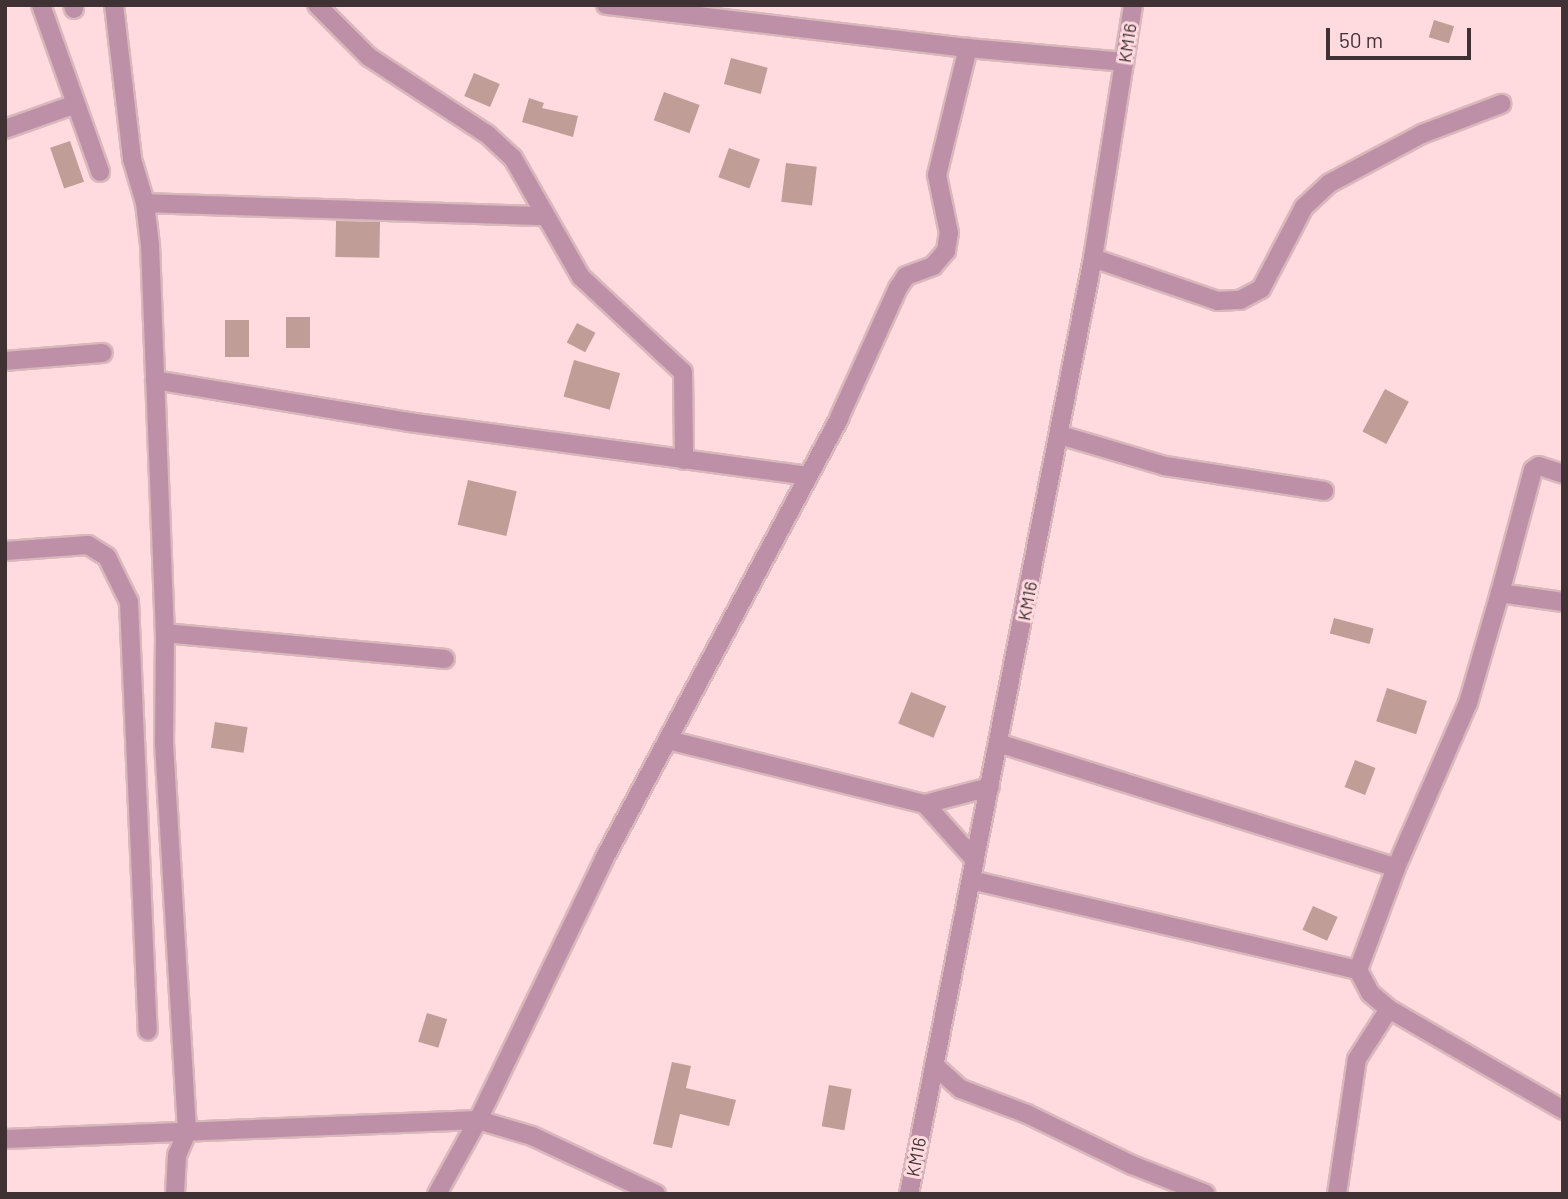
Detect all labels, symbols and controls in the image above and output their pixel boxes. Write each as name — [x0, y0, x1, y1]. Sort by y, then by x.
scale bar — [1330, 14, 1475, 58]
street label: KM16 — [1113, 22, 1141, 64]
text: 50 m — [1339, 27, 1383, 52]
street label: KM16 — [1013, 580, 1041, 622]
street label: KM16 — [902, 1136, 930, 1178]

